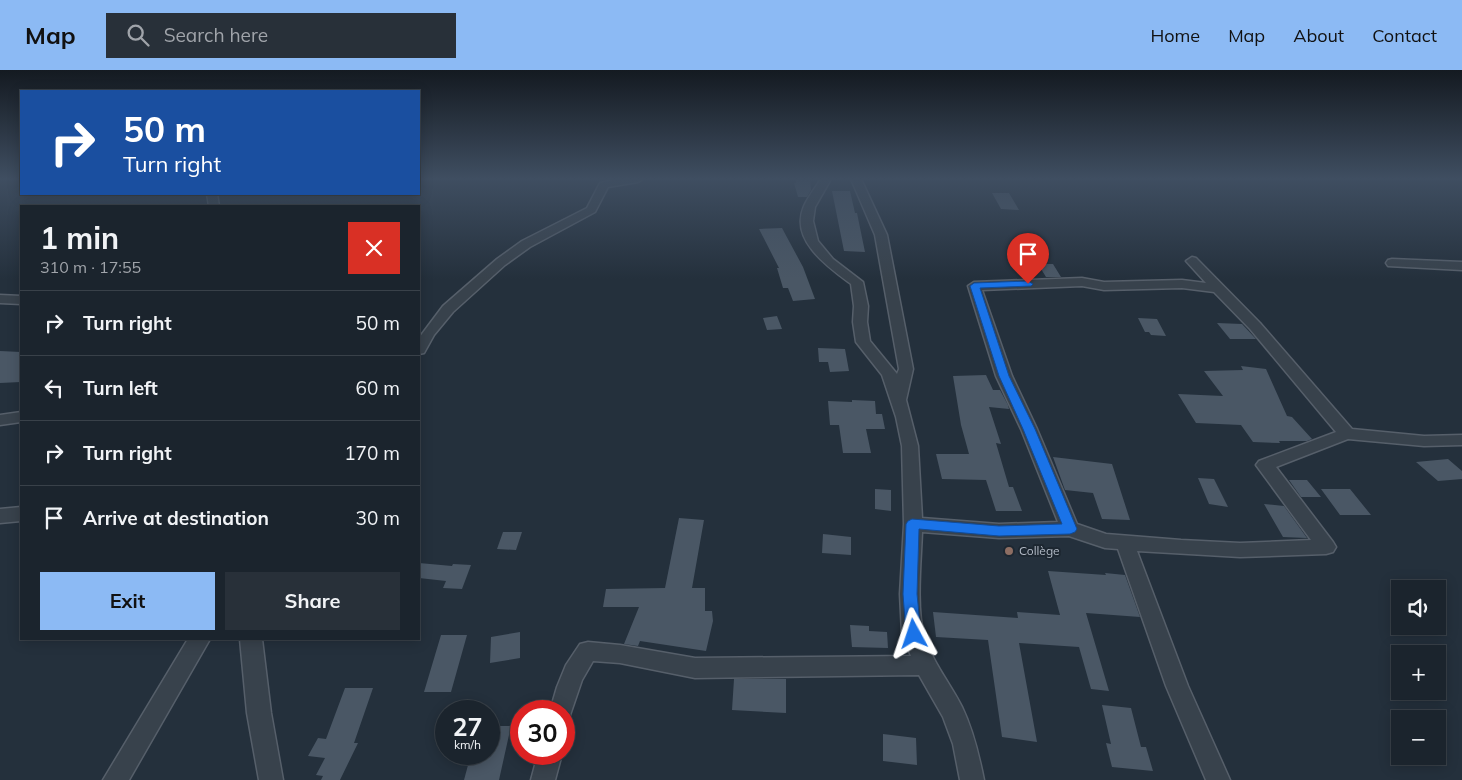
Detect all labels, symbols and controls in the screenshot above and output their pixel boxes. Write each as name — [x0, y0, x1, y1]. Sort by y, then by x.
search box — [106, 13, 456, 58]
text: Map — [25, 20, 76, 50]
icon: search — [124, 21, 152, 49]
text: Search here — [164, 23, 268, 47]
text: Home — [1150, 24, 1200, 47]
text: Map — [1228, 24, 1265, 47]
text: About — [1293, 24, 1344, 47]
text: Contact — [1372, 24, 1437, 47]
text: 50 m — [123, 107, 206, 151]
icon: right — [40, 110, 105, 175]
text: Turn right — [123, 150, 221, 178]
text: 1 min — [40, 219, 119, 257]
button: close — [348, 222, 400, 274]
pin — [1007, 233, 1049, 284]
icon: arrive — [1014, 240, 1042, 268]
text: 310 m · 17:55 — [40, 257, 141, 277]
icon: right — [40, 309, 68, 337]
text: Turn right — [83, 311, 172, 335]
text: 50 m — [356, 311, 400, 335]
icon: left — [40, 374, 68, 402]
text: Turn left — [83, 376, 158, 400]
text: 60 m — [356, 376, 400, 400]
icon: right — [40, 439, 68, 467]
text: Turn right — [83, 441, 172, 465]
text: 170 m — [344, 441, 400, 465]
icon: arrive — [40, 504, 68, 532]
text: Arrive at destination — [83, 506, 269, 530]
text: 30 m — [356, 506, 400, 530]
place label: Collège — [1019, 543, 1060, 558]
marker: Collège — [1003, 545, 1015, 557]
button: Exit — [40, 572, 215, 630]
button: Share — [225, 572, 400, 630]
map controls — [1391, 580, 1446, 765]
button: sound — [1391, 580, 1446, 635]
position arrow — [887, 607, 939, 659]
button: + — [1391, 645, 1446, 700]
speed limit sign: 30 — [510, 700, 575, 765]
button: − — [1391, 710, 1446, 765]
text: 27 — [452, 711, 483, 742]
text: km/h — [454, 737, 481, 752]

